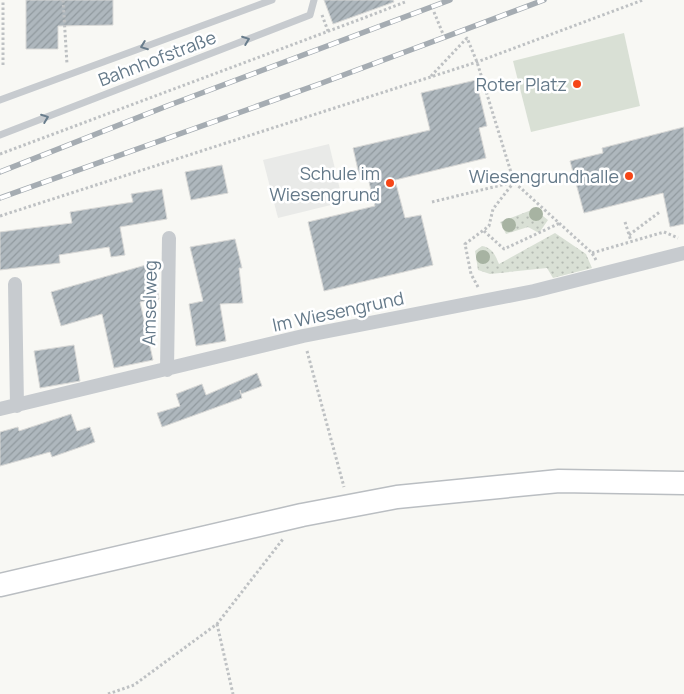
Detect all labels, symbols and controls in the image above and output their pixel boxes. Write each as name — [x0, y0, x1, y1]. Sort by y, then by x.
street label: Bahnhofstraße — [95, 25, 219, 91]
one-way arrow — [241, 36, 250, 46]
one-way arrow — [140, 40, 148, 50]
place label: Roter Platz — [476, 72, 567, 96]
marker: Roter Platz — [571, 78, 583, 90]
one-way arrow — [41, 113, 49, 123]
place label: Schule im Wiesengrund — [269, 161, 380, 206]
place label: Wiesengrundhalle — [469, 164, 619, 188]
marker: Wiesengrundhalle — [623, 170, 635, 182]
marker: Schule im Wiesengrund — [384, 177, 396, 189]
street label: Amselweg — [136, 260, 162, 346]
street label: Im Wiesengrund — [270, 285, 406, 337]

